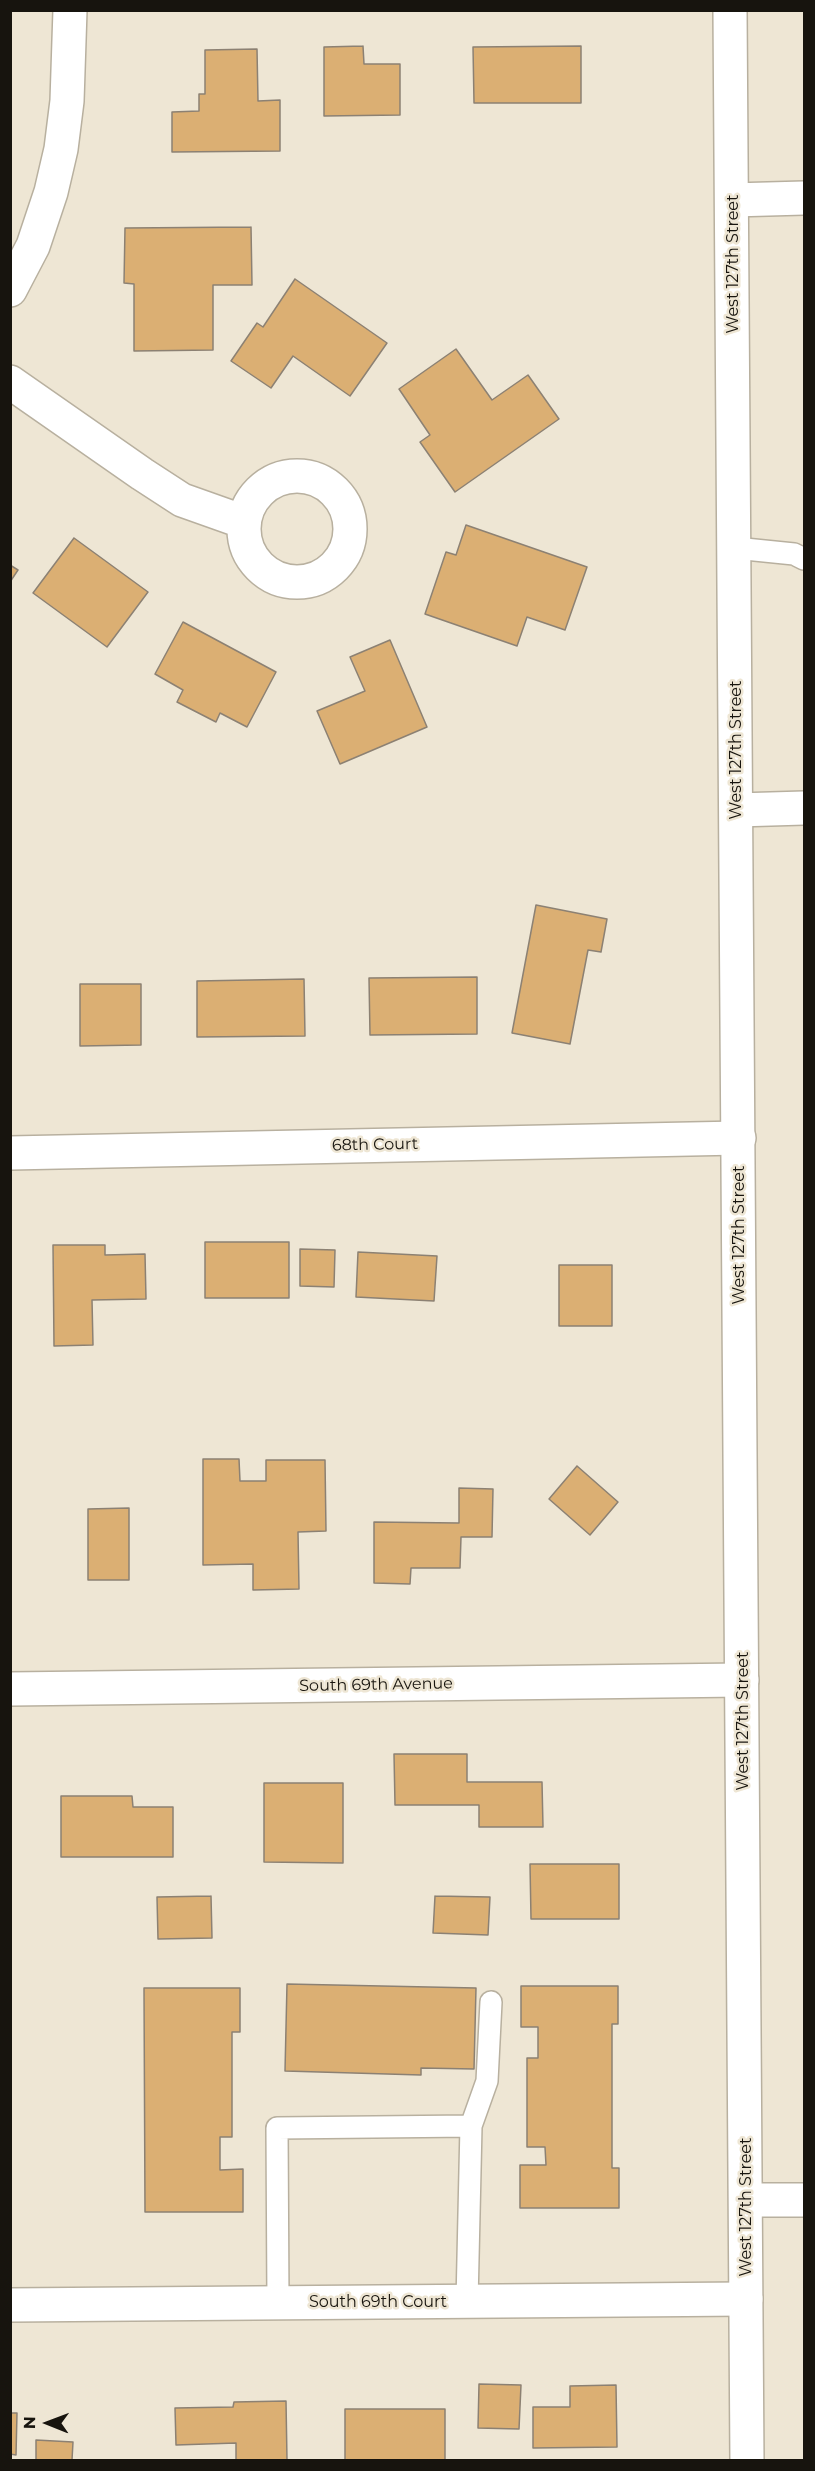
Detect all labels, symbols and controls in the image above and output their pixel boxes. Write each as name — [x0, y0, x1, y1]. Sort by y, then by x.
street label: West 127th Street — [723, 195, 743, 333]
street label: West 127th Street — [726, 681, 746, 819]
street label: 68th Court — [332, 1135, 418, 1155]
street label: West 127th Street — [729, 1166, 749, 1304]
street label: West 127th Street — [733, 1652, 753, 1790]
street label: South 69th Avenue — [299, 1674, 453, 1696]
street label: West 127th Street — [736, 2138, 756, 2276]
street label: South 69th Court — [309, 2292, 447, 2312]
north arrow — [18, 2393, 78, 2453]
text: N — [20, 2416, 39, 2429]

